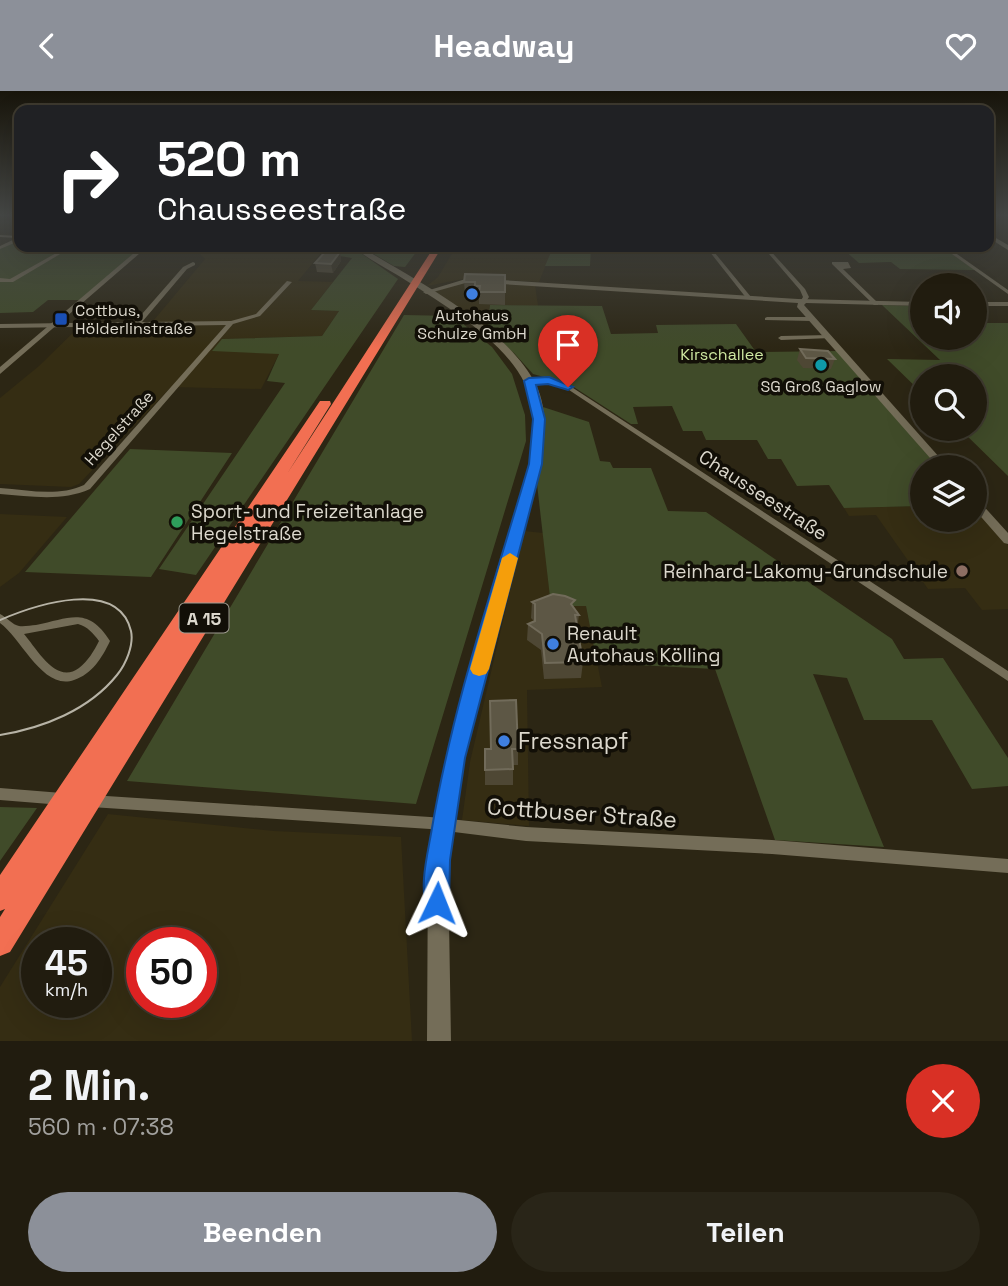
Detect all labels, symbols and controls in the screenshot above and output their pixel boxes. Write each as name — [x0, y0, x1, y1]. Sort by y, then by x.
text: Headway — [434, 26, 574, 66]
icon: back — [28, 27, 66, 65]
icon: heart — [942, 27, 980, 65]
text: 520 m — [157, 128, 301, 190]
icon: right — [42, 133, 133, 224]
text: Chausseestraße — [157, 189, 407, 229]
map controls — [910, 273, 987, 532]
button: sound — [910, 273, 987, 350]
marker: Autohaus Schulze GmbH — [464, 286, 480, 302]
place label: Cottbus, Hölderlinstraße — [75, 300, 193, 339]
place label: Autohaus Schulze GmbH — [417, 305, 527, 344]
marker: Cottbus, Hölderlinstraße — [53, 311, 69, 327]
pin — [538, 315, 598, 387]
icon: arrive — [549, 326, 587, 364]
park label: Kirschallee — [680, 344, 764, 365]
marker: SG Groß Gaglow — [813, 357, 829, 373]
button: search — [910, 364, 987, 441]
place label: SG Groß Gaglow — [760, 376, 882, 397]
street label: Hegelstraße — [80, 386, 158, 470]
street label: Chausseestraße — [694, 444, 832, 546]
button: layers — [910, 455, 987, 532]
place label: Sport- und Freizeitanlage Hegelstraße — [191, 499, 424, 546]
marker: Sport- und Freizeitanlage Hegelstraße — [169, 514, 185, 530]
place label: Reinhard-Lakomy-Grundschule — [663, 559, 948, 584]
marker: Reinhard-Lakomy-Grundschule — [954, 563, 970, 579]
road number: A 15 — [180, 603, 228, 633]
place label: Renault Autohaus Kölling — [567, 621, 720, 668]
marker: Renault Autohaus Kölling — [545, 636, 561, 652]
place label: Fressnapf — [518, 726, 628, 756]
marker: Fressnapf — [496, 733, 512, 749]
street label: Cottbuser Straße — [486, 791, 678, 835]
position arrow — [400, 866, 474, 940]
speed limit sign: 50 — [126, 927, 217, 1018]
text: 45 — [45, 941, 88, 985]
text: km/h — [45, 978, 88, 1001]
text: 2 Min. — [28, 1059, 150, 1112]
button: close — [906, 1064, 980, 1138]
text: 560 m · 07:38 — [28, 1112, 174, 1142]
button: Beenden — [28, 1192, 497, 1272]
button: Teilen — [511, 1192, 980, 1272]

